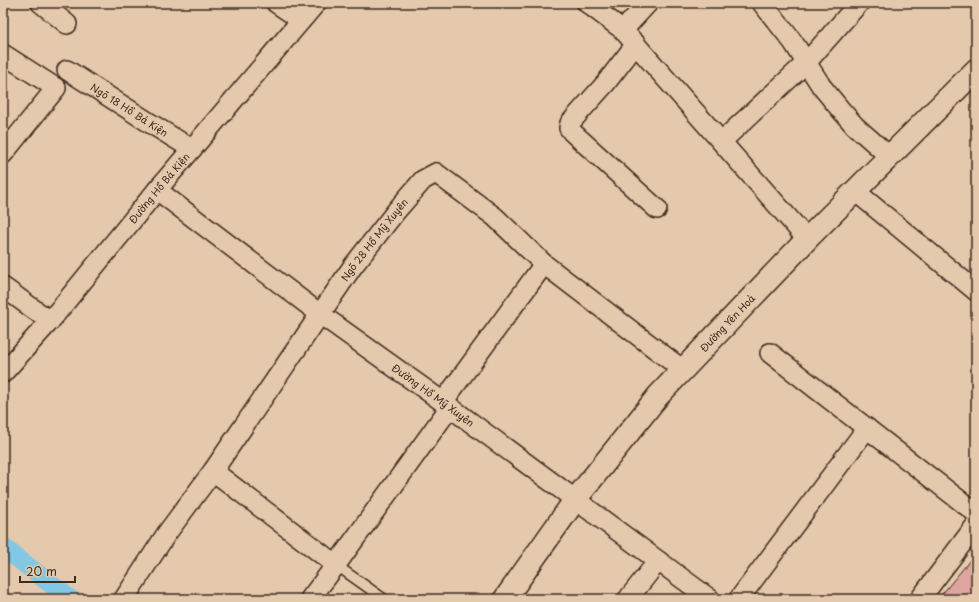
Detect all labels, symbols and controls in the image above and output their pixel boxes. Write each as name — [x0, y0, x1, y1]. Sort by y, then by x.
street label: Ngõ 18 Hồ Bá Kiện — [88, 79, 171, 140]
street label: Đường Hồ Bá Kiện — [125, 149, 193, 226]
street label: Ngõ 28 Hồ Mỹ Xuyên — [337, 195, 411, 284]
street label: Đường Yên Hoà — [696, 290, 759, 355]
street label: Đường Hồ Mỹ Xuyên — [389, 360, 478, 430]
scale bar — [20, 558, 75, 584]
text: 20 m — [26, 562, 57, 580]

